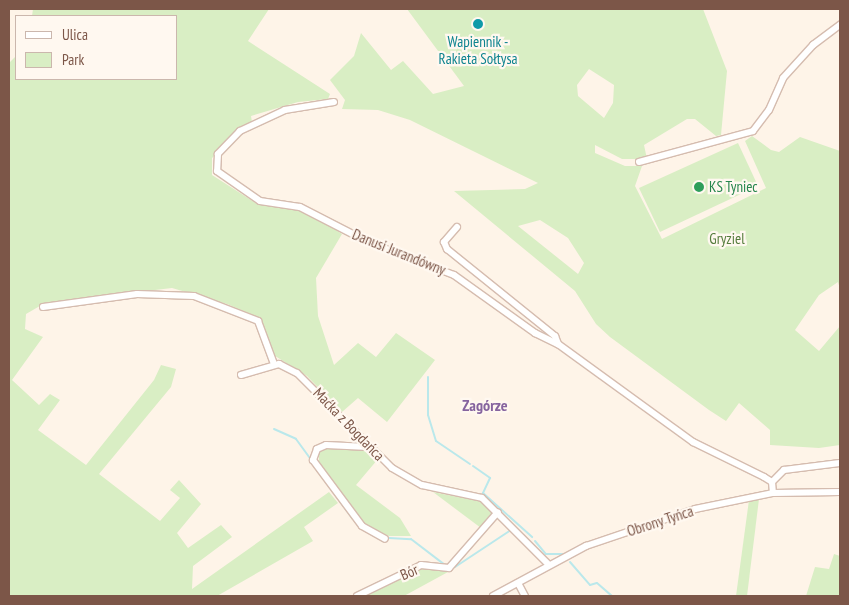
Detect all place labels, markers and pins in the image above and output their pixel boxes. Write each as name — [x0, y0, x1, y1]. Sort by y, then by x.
marker: Wapiennik - Rakieta Sołtysa — [472, 18, 484, 30]
place label: Wapiennik - Rakieta Sołtysa — [439, 32, 517, 67]
place label: KS Tyniec — [709, 178, 758, 196]
marker: KS Tyniec — [693, 181, 705, 193]

